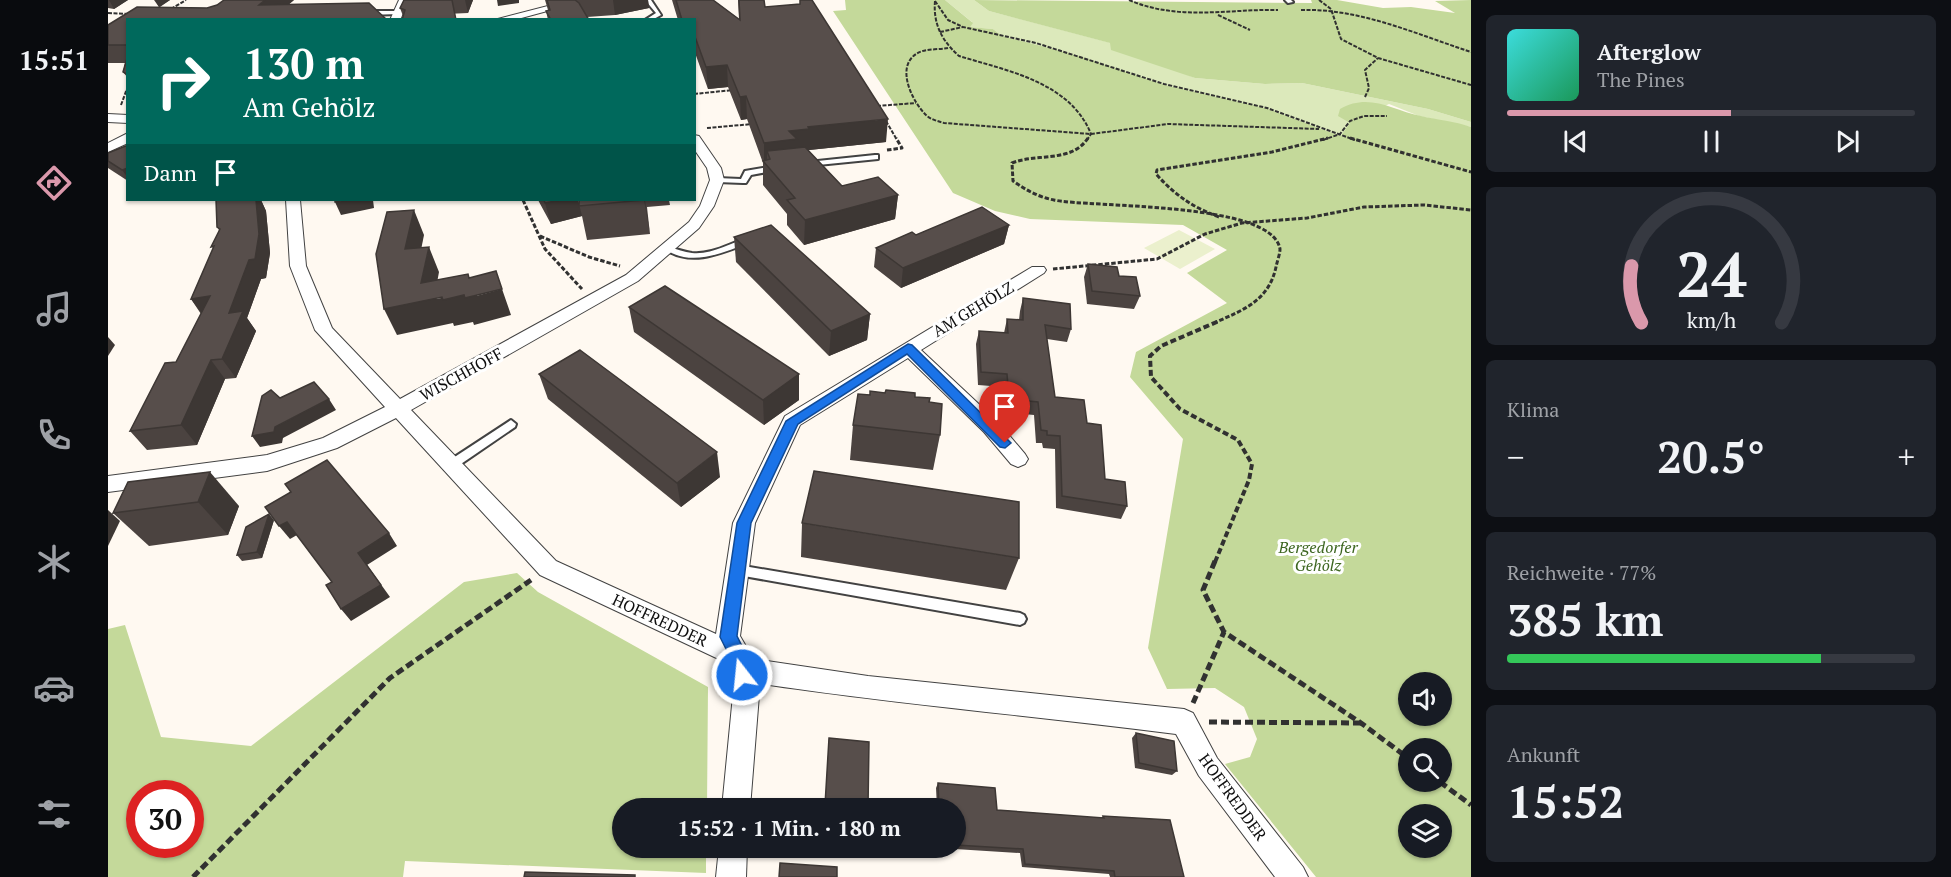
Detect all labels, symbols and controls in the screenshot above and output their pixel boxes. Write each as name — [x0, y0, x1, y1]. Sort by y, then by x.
text: 130 m — [243, 35, 364, 91]
text: Afterglow — [1597, 37, 1701, 66]
text: 15:51 — [19, 42, 89, 78]
icon: right — [144, 42, 222, 120]
text: The Pines — [1597, 66, 1685, 93]
text: Am Gehölz — [243, 89, 376, 125]
icon: previous — [1559, 125, 1592, 158]
icon: pause — [1695, 125, 1728, 158]
icon: next — [1831, 125, 1864, 158]
icon: arrive — [209, 156, 242, 189]
text: Dann — [144, 158, 197, 187]
icon: directions — [33, 162, 75, 204]
text: 24 — [1676, 232, 1746, 315]
street label: AM GEHÖLZ — [928, 276, 1018, 342]
icon: music — [33, 288, 75, 330]
text: km/h — [1686, 307, 1736, 335]
street label: WISCHHOFF — [415, 342, 507, 406]
pin — [979, 381, 1030, 443]
icon: arrive — [988, 390, 1021, 423]
text: Klima — [1507, 396, 1559, 423]
icon: phone — [33, 414, 75, 456]
text: 20.5° — [1657, 426, 1765, 486]
text: − — [1507, 435, 1525, 478]
text: + — [1897, 435, 1915, 478]
park label: Bergedorfer Gehölz — [1277, 536, 1358, 576]
icon: climate — [33, 541, 75, 583]
text: Reichweite · 77% — [1507, 559, 1656, 586]
street label: HOFFREDDER — [609, 588, 712, 652]
text: 385 km — [1507, 589, 1663, 649]
position arrow — [710, 643, 774, 707]
icon: car — [33, 667, 75, 709]
map controls — [1398, 672, 1452, 858]
button: sound — [1398, 672, 1452, 726]
button: search — [1398, 738, 1452, 792]
text: Ankunft — [1507, 741, 1580, 768]
street label: HOFFREDDER — [1194, 749, 1273, 846]
text: 15:52 — [1507, 771, 1624, 831]
speed limit sign: 30 — [126, 780, 204, 858]
icon: filters — [33, 793, 75, 835]
button: layers — [1398, 804, 1452, 858]
text: 15:52 · 1 Min. · 180 m — [677, 813, 901, 842]

